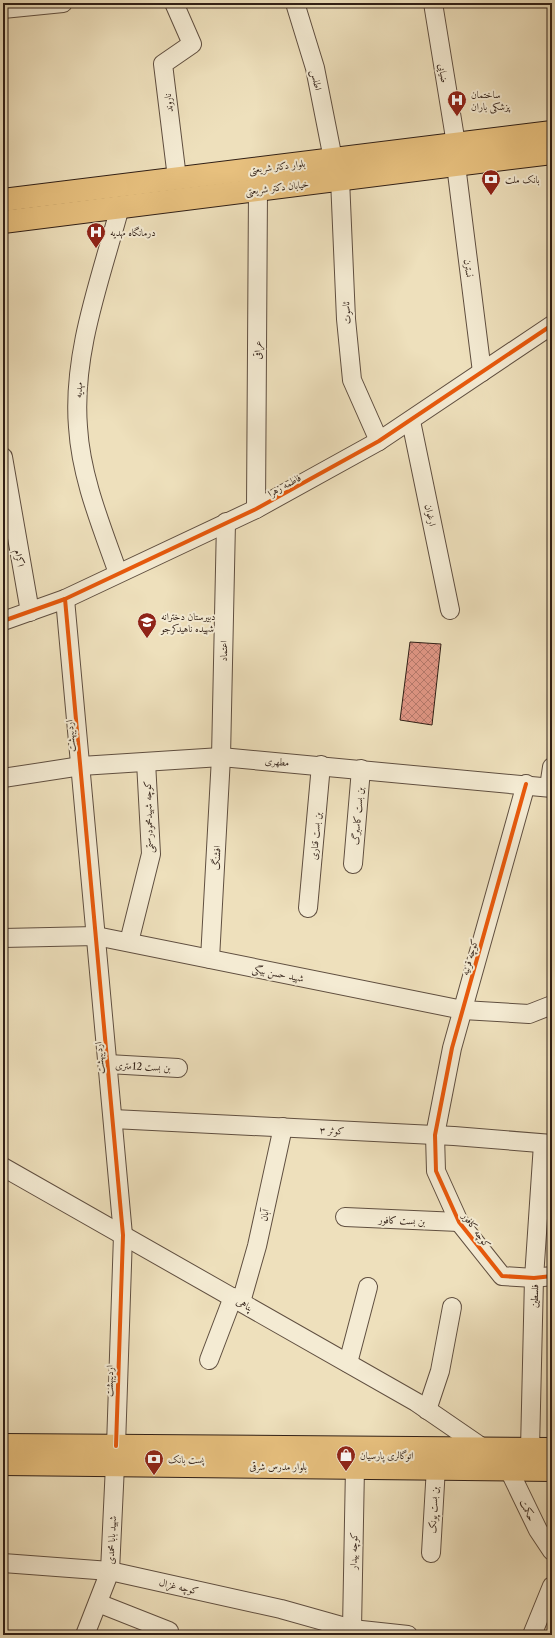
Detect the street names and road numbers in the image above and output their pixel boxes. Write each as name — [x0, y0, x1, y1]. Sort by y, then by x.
street label: ضیایی — [436, 63, 451, 84]
street label: اطلس — [307, 69, 325, 92]
street label: ناروند — [161, 93, 176, 113]
street label: بلوار دکتر شریعتی — [248, 157, 306, 177]
street label: خیابان دکتر شریعتی — [244, 177, 310, 199]
street label: نسترن — [461, 258, 476, 278]
street label: ئاسوت — [339, 301, 354, 325]
street label: عراقی — [251, 340, 265, 359]
street label: مهدیه — [71, 381, 86, 398]
street label: فاطمه زهرا — [265, 471, 303, 500]
street label: ارغوان — [422, 503, 439, 527]
street label: اکرام — [9, 548, 27, 568]
street label: اعتماد — [217, 640, 230, 662]
street label: اردیبهشت — [63, 719, 78, 753]
street label: مطهری — [264, 754, 290, 769]
street label: کوچه شهیدمحمودرستمی — [141, 781, 157, 853]
street label: بن بست کاسبرگ — [348, 786, 367, 846]
street label: بن بست قناری — [307, 811, 324, 861]
street label: افشنگ — [209, 845, 224, 871]
street label: کوچه قرنیه — [458, 937, 482, 977]
street label: شهید حسن بیگی — [251, 962, 305, 986]
street label: اردیبهشت — [92, 1041, 107, 1075]
street label: بن بست 12متری — [115, 1059, 171, 1074]
street label: کوثر ۳ — [319, 1123, 345, 1138]
street label: آبان — [257, 1206, 272, 1222]
street label: کوچه کافور — [458, 1209, 494, 1251]
street label: بن بست کافور — [377, 1213, 426, 1228]
street label: فلسطین — [528, 1284, 541, 1308]
street label: پناهی — [234, 1295, 255, 1315]
street label: اردیبهشت — [103, 1365, 116, 1397]
street label: بلوار مدرس شرقی — [249, 1460, 307, 1473]
street label: بن بست پونک — [426, 1486, 442, 1534]
street label: حکمت — [517, 1497, 538, 1523]
street label: شهید بابا محمدی — [104, 1515, 119, 1565]
street label: کوچه بیدار — [347, 1532, 361, 1571]
street label: کوچه غزال — [158, 1576, 200, 1598]

